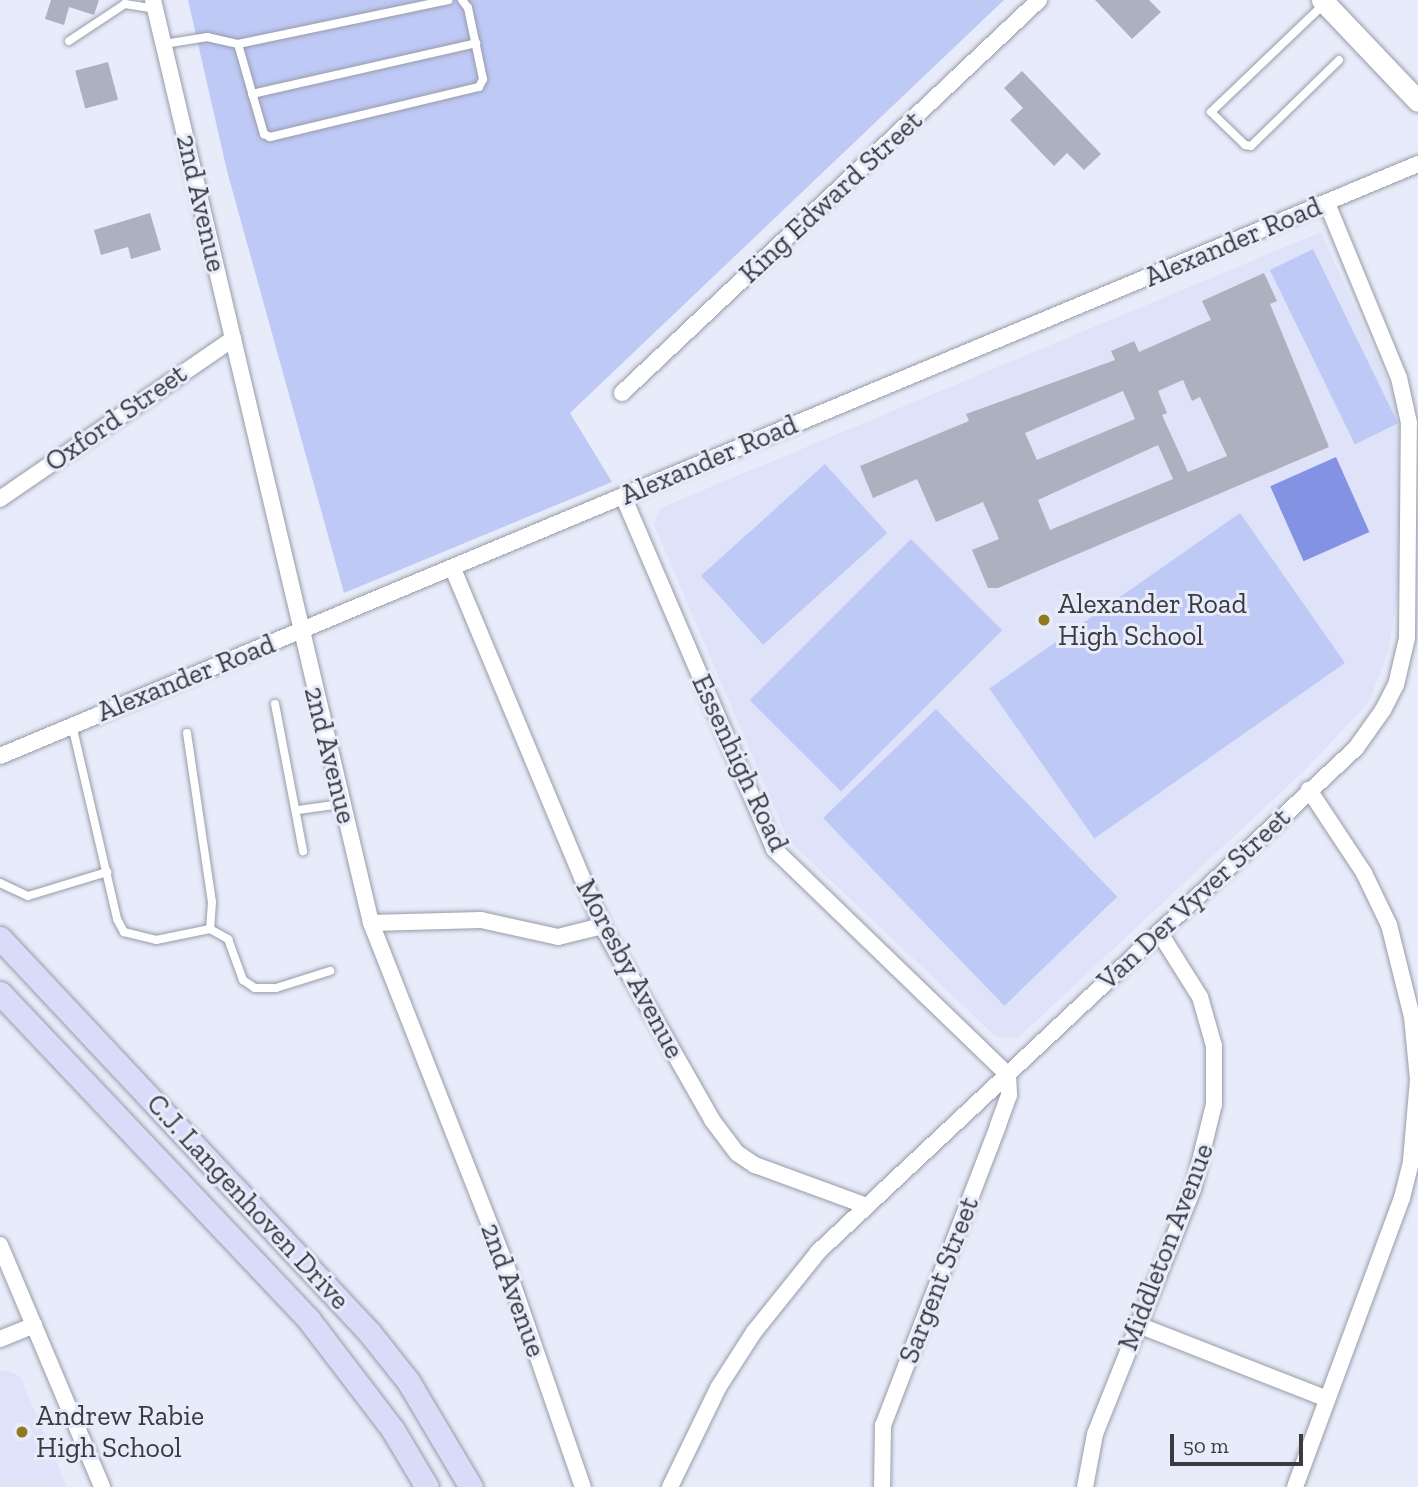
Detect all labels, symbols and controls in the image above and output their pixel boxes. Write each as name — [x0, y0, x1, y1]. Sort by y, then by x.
street label: King Edward Street — [733, 104, 929, 290]
street label: 2nd Avenue — [169, 131, 233, 275]
street label: Alexander Road — [1139, 190, 1327, 294]
street label: Oxford Street — [39, 357, 193, 479]
street label: Alexander Road — [615, 408, 803, 512]
place label: Alexander Road High School — [1058, 587, 1247, 653]
marker: Alexander Road High School — [1036, 612, 1052, 628]
street label: Alexander Road — [92, 627, 280, 729]
street label: Essenhigh Road — [684, 669, 796, 857]
street label: 2nd Avenue — [297, 683, 363, 827]
street label: Van Der Vyver Street — [1090, 800, 1298, 998]
street label: Moresby Avenue — [568, 873, 692, 1065]
street label: C.J. Langenhoven Drive — [139, 1087, 357, 1317]
street label: Middleton Avenue — [1111, 1138, 1221, 1356]
street label: Sargent Street — [892, 1192, 986, 1368]
street label: 2nd Avenue — [473, 1218, 553, 1362]
place label: Andrew Rabie High School — [36, 1399, 205, 1465]
scale bar — [1173, 1420, 1306, 1464]
marker: Andrew Rabie High School — [14, 1424, 30, 1440]
text: 50 m — [1183, 1433, 1229, 1458]

